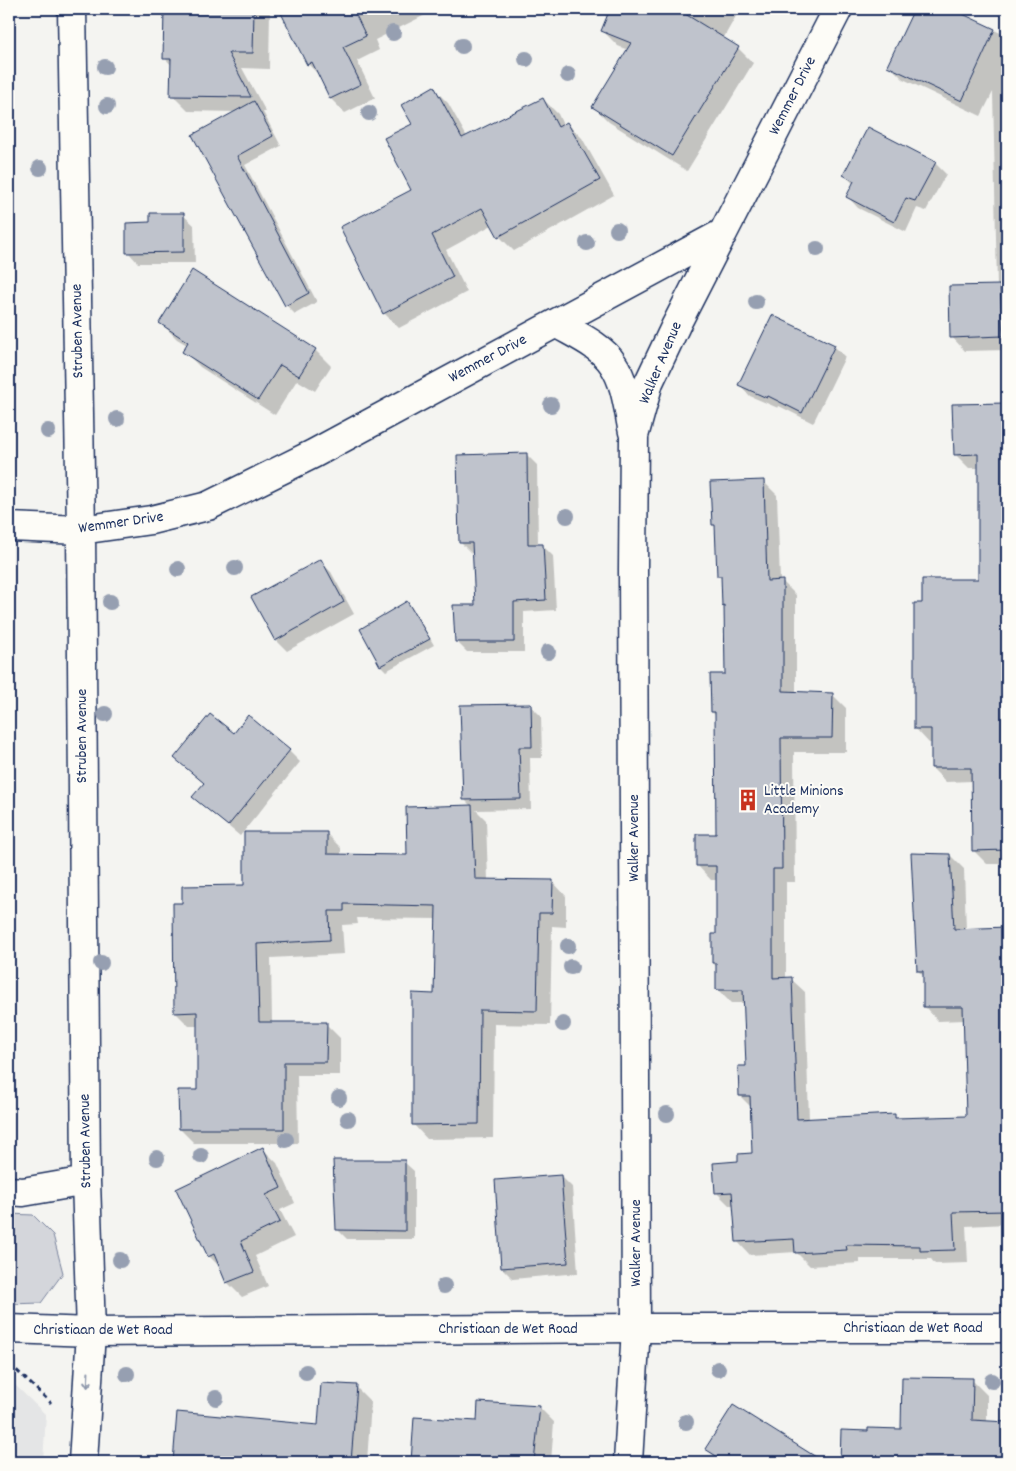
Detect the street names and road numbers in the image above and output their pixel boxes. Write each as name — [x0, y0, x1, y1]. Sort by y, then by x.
street label: Wemmer Drive — [763, 53, 823, 139]
street label: Struben Avenue — [66, 284, 90, 378]
street label: Walker Avenue — [633, 318, 689, 408]
street label: Wemmer Drive — [445, 329, 531, 389]
street label: Wemmer Drive — [77, 506, 165, 540]
street label: Struben Avenue — [71, 689, 94, 783]
street label: Walker Avenue — [623, 794, 646, 882]
street label: Struben Avenue — [74, 1094, 98, 1188]
street label: Walker Avenue — [625, 1199, 648, 1287]
street label: Christiaan de Wet Road — [843, 1317, 983, 1340]
street label: Christiaan de Wet Road — [438, 1318, 578, 1341]
street label: Christiaan de Wet Road — [33, 1319, 173, 1342]

